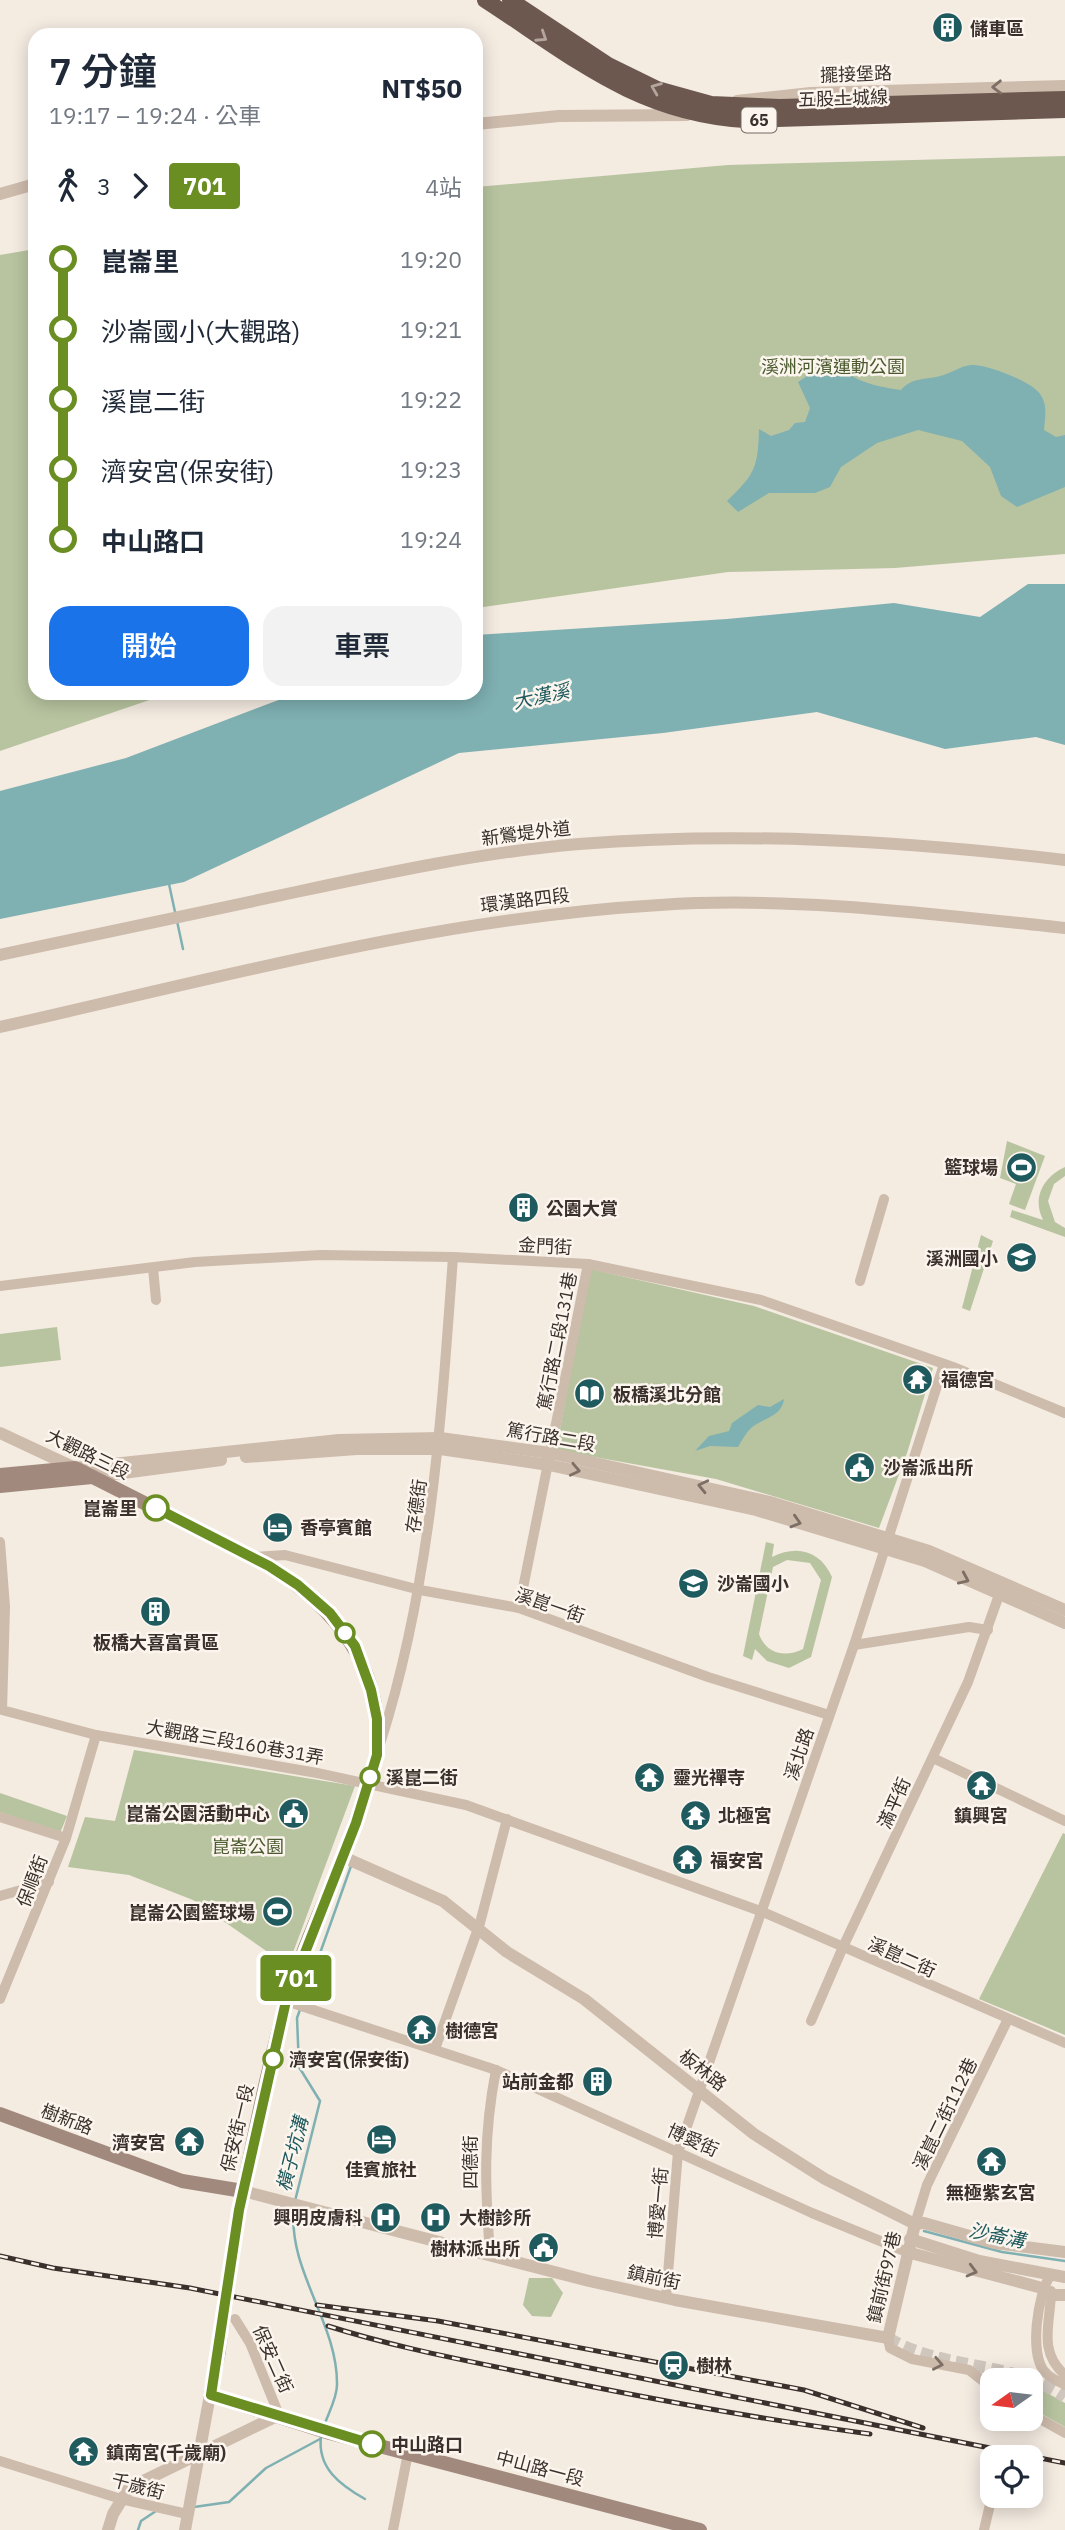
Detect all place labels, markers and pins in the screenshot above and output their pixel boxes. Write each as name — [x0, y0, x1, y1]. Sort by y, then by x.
building icon: 儲車區 — [930, 11, 964, 45]
place label: 儲車區 — [970, 17, 1024, 40]
sports icon: 籃球場 — [1004, 1150, 1038, 1184]
place label: 籃球場 — [944, 1156, 998, 1179]
building icon: 公園大賞 — [506, 1191, 540, 1225]
place label: 公園大賞 — [546, 1197, 618, 1220]
school or university icon: 溪洲國小 — [1004, 1241, 1038, 1275]
place label: 溪洲國小 — [926, 1247, 998, 1270]
temple icon: 福德宮 — [901, 1362, 935, 1396]
place label: 福德宮 — [941, 1368, 995, 1391]
library icon: 板橋溪北分館 — [573, 1377, 607, 1411]
place label: 板橋溪北分館 — [613, 1383, 721, 1406]
public building icon: 沙崙派出所 — [843, 1450, 877, 1484]
place label: 沙崙派出所 — [883, 1456, 973, 1479]
marker: 崑崙里 — [143, 1495, 169, 1521]
place label: 崑崙里 — [83, 1497, 137, 1520]
hotel icon: 香亭賓館 — [260, 1510, 294, 1544]
place label: 香亭賓館 — [300, 1516, 372, 1539]
school or university icon: 沙崙國小 — [677, 1566, 711, 1600]
place label: 沙崙國小 — [717, 1572, 789, 1595]
building icon: 板橋大喜富貴區 — [139, 1594, 173, 1628]
unlabelled marker — [335, 1623, 355, 1643]
place label: 板橋大喜富貴區 — [93, 1631, 219, 1654]
temple icon: 靈光禪寺 — [633, 1760, 667, 1794]
place label: 溪崑二街 — [386, 1766, 458, 1789]
place label: 靈光禪寺 — [673, 1766, 745, 1789]
marker: 溪崑二街 — [360, 1767, 380, 1787]
temple icon: 鎮興宮 — [964, 1768, 998, 1802]
public building icon: 崑崙公園活動中心 — [276, 1796, 310, 1830]
temple icon: 北極宮 — [678, 1798, 712, 1832]
place label: 崑崙公園活動中心 — [126, 1802, 270, 1825]
place label: 北極宮 — [718, 1804, 772, 1827]
place label: 鎮興宮 — [954, 1804, 1008, 1827]
temple icon: 福安宮 — [670, 1843, 704, 1877]
place label: 福安宮 — [710, 1849, 764, 1872]
sports icon: 崑崙公園籃球場 — [261, 1895, 295, 1929]
place label: 崑崙公園籃球場 — [129, 1901, 255, 1924]
temple icon: 樹德宮 — [405, 2013, 439, 2047]
place label: 樹德宮 — [445, 2019, 499, 2042]
place label: 濟安宮(保安街) — [289, 2048, 409, 2071]
marker: 濟安宮(保安街) — [263, 2049, 283, 2069]
building icon: 站前金都 — [580, 2064, 614, 2098]
place label: 站前金都 — [502, 2070, 574, 2093]
hotel icon: 佳賓旅社 — [364, 2122, 398, 2156]
temple icon: 濟安宮 — [172, 2125, 206, 2159]
place label: 濟安宮 — [112, 2131, 166, 2154]
temple icon: 無極紫玄宮 — [974, 2144, 1008, 2178]
place label: 佳賓旅社 — [345, 2158, 417, 2181]
place label: 無極紫玄宮 — [946, 2181, 1036, 2204]
hospital icon: 興明皮膚科 — [369, 2200, 403, 2234]
hospital icon: 大樹診所 — [419, 2200, 453, 2234]
place label: 興明皮膚科 — [273, 2206, 363, 2229]
place label: 大樹診所 — [459, 2206, 531, 2229]
public building icon: 樹林派出所 — [526, 2231, 560, 2265]
place label: 樹林派出所 — [430, 2237, 520, 2260]
station icon: 樹林 — [656, 2348, 690, 2382]
place label: 樹林 — [696, 2354, 732, 2377]
marker: 中山路口 — [359, 2431, 385, 2457]
place label: 中山路口 — [391, 2433, 463, 2456]
temple icon: 鎮南宮(千歲廟) — [66, 2435, 100, 2469]
place label: 鎮南宮(千歲廟) — [106, 2441, 226, 2464]

